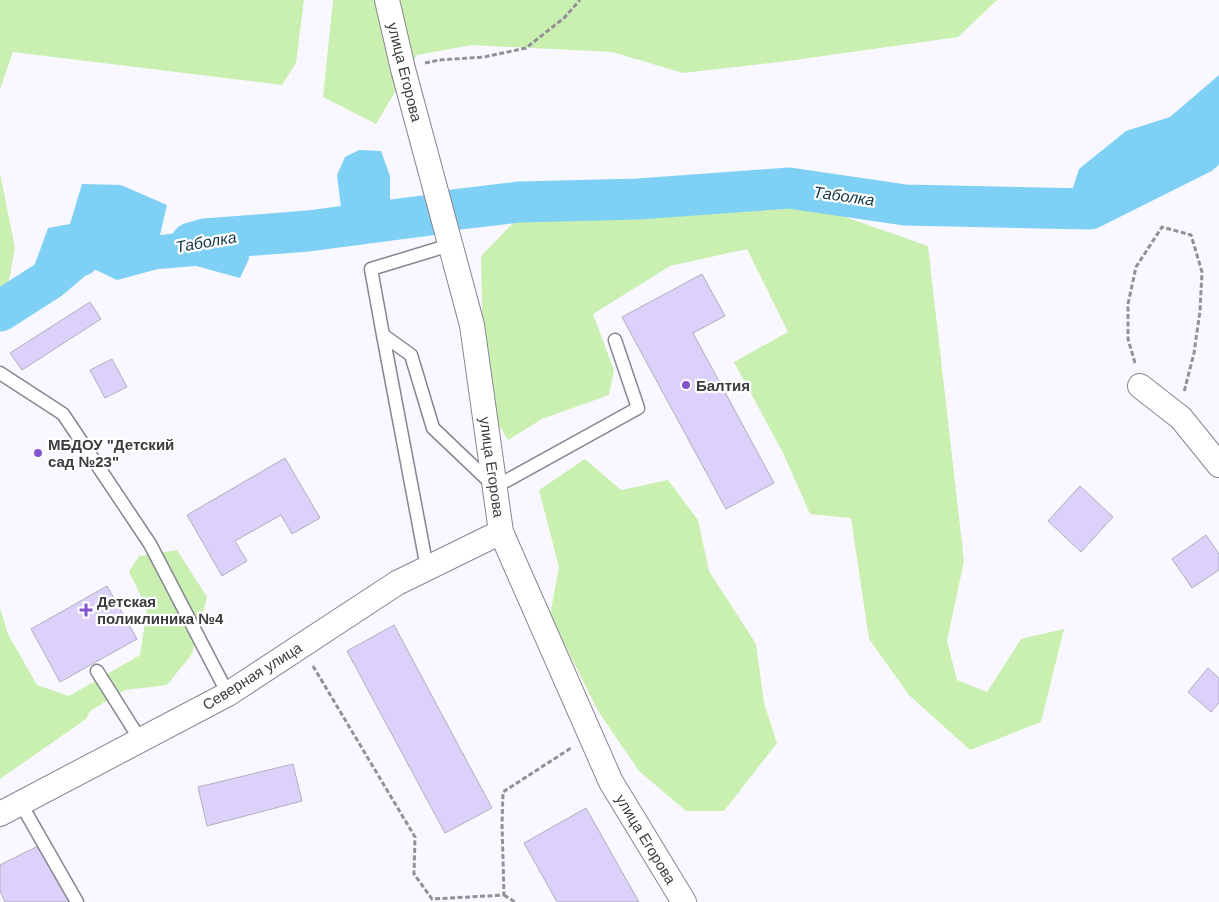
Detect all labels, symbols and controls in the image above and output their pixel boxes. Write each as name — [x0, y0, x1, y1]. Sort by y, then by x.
street label: улица Егорова — [384, 21, 426, 124]
water label: Таболка — [812, 183, 876, 209]
water label: Таболка — [174, 228, 238, 256]
place label: Балтия — [696, 377, 750, 394]
marker: Балтия — [680, 379, 692, 391]
street label: улица Егорова — [477, 415, 508, 519]
place label: МБДОУ "Детский сад №23" — [48, 436, 174, 470]
marker: МБДОУ "Детский сад №23" — [32, 447, 44, 459]
place label: Детская поликлиника №4 — [97, 593, 224, 627]
marker: Детская поликлиника №4 — [79, 603, 93, 617]
street label: Северная улица — [199, 638, 305, 713]
street label: улица Егорова — [613, 791, 680, 888]

